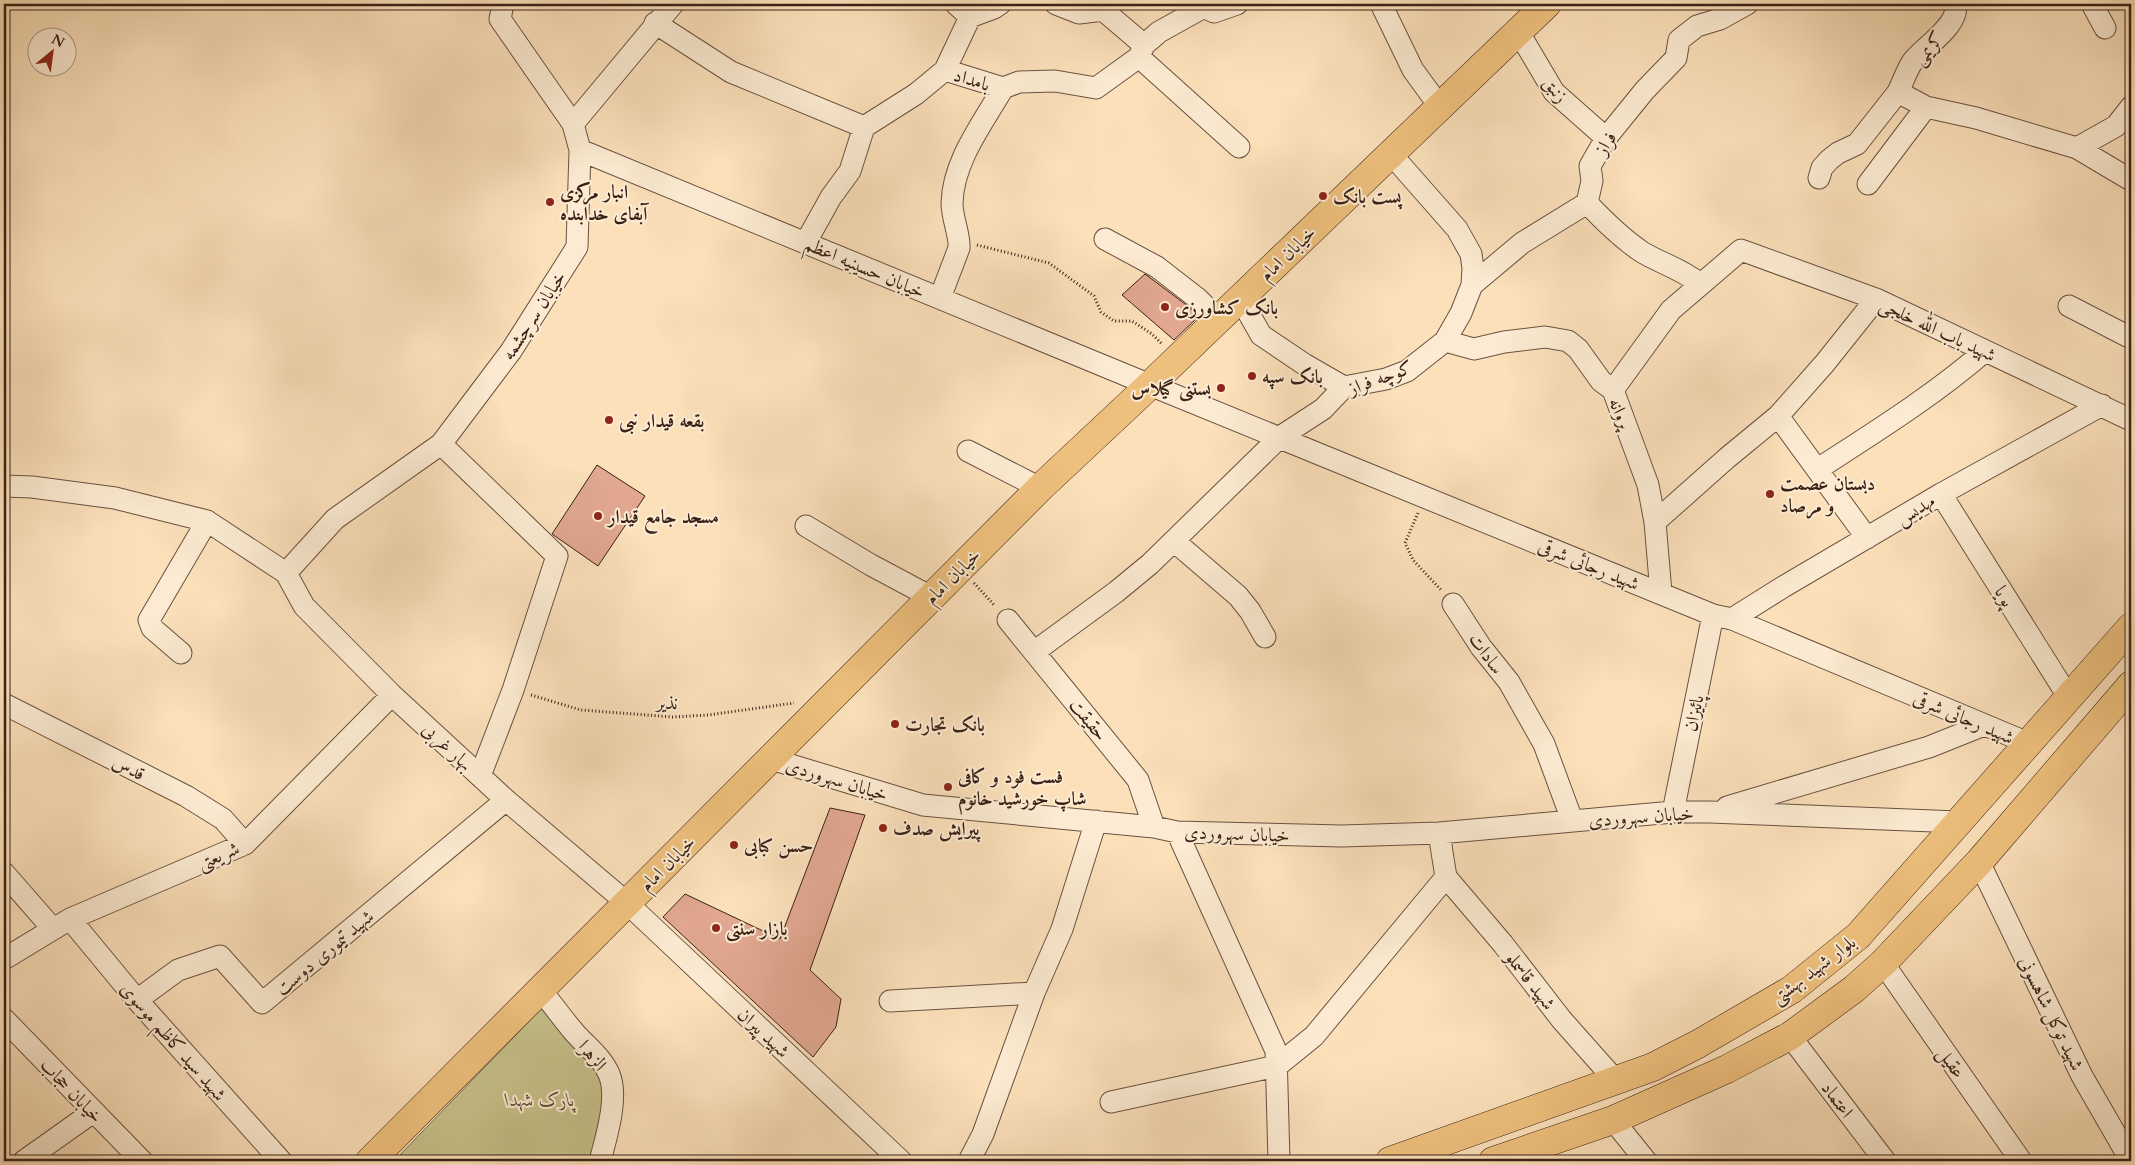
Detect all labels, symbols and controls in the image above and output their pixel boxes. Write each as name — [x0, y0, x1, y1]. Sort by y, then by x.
street label: کریمی — [1907, 26, 1951, 71]
north arrow — [28, 28, 78, 78]
text: N — [48, 30, 68, 52]
street label: بامداد — [950, 62, 993, 98]
street label: زنبق — [1536, 71, 1574, 109]
street label: فراز — [1587, 126, 1623, 162]
place label: انبار مرکزی آبفای خدابنده — [560, 179, 650, 227]
place label: پست بانک — [1333, 184, 1403, 210]
marker: پست بانک — [1317, 190, 1329, 202]
marker: انبار مرکزی آبفای خدابنده — [544, 196, 556, 208]
street label: خیابان امام — [1254, 220, 1324, 289]
street label: خیابان حسینیه اعظم — [798, 231, 929, 310]
street label: خیابان سرچشمه — [495, 266, 572, 365]
street label: شهید باب الله خلجی — [1875, 290, 2001, 368]
place label: بانک کشاورزی — [1175, 295, 1279, 321]
marker: بانک کشاورزی — [1159, 301, 1171, 313]
street label: کوچه فراز — [1343, 354, 1416, 402]
place label: بانک سپه — [1262, 364, 1323, 390]
marker: بانک سپه — [1246, 370, 1258, 382]
place label: بستنی گیلاس — [1131, 376, 1212, 402]
marker: بستنی گیلاس — [1215, 382, 1227, 394]
street label: پروانه — [1602, 394, 1639, 434]
place label: بقعه قیدار نبی — [619, 408, 705, 435]
marker: بقعه قیدار نبی — [603, 414, 615, 426]
place label: دبستان عصمت و مرصاد — [1780, 471, 1875, 519]
marker: دبستان عصمت و مرصاد — [1764, 488, 1776, 500]
street label: مهدیس — [1891, 488, 1940, 532]
place label: مسجد جامع قیدار — [606, 504, 719, 534]
marker: مسجد جامع قیدار — [592, 510, 604, 522]
street label: شهید رجائی شرقی — [1534, 533, 1643, 597]
street label: خیابان امام — [919, 543, 989, 613]
street label: پویا — [1988, 581, 2021, 613]
street label: سادات — [1462, 628, 1510, 680]
street label: شهید رجائی شرقی — [1909, 685, 2018, 751]
street label: نذیر — [654, 690, 678, 716]
street label: پائیزان — [1677, 691, 1711, 734]
street label: حقیقت — [1063, 693, 1114, 747]
place label: بانک تجارت — [905, 712, 985, 738]
street label: بهار غربی — [416, 716, 478, 778]
marker: بانک تجارت — [889, 718, 901, 730]
street label: قدس — [108, 749, 149, 787]
street label: خیابان سهروردی — [783, 752, 891, 808]
place label: فست فود و کافی شاپ خورشید خانوم — [957, 764, 1087, 816]
marker: فست فود و کافی شاپ خورشید خانوم — [942, 781, 954, 793]
street label: خیابان سهروردی — [1588, 800, 1695, 834]
place label: پیرایش صدف — [893, 816, 981, 843]
street label: خیابان سهروردی — [1184, 819, 1290, 849]
marker: پیرایش صدف — [877, 822, 889, 834]
street label: خیابان امام — [634, 830, 704, 900]
place label: حسن کبابی — [743, 833, 813, 859]
street label: شریعتی — [193, 835, 244, 877]
marker: حسن کبابی — [728, 839, 740, 851]
street label: شهید تیموری دوست — [270, 904, 379, 1002]
place label: بازار سنتی — [726, 916, 788, 942]
marker: بازار سنتی — [710, 922, 722, 934]
street label: بلوار شهید بهشتی — [1766, 929, 1861, 1010]
street label: شهید قاسملو — [1498, 944, 1561, 1015]
street label: شهید توکل شاهسونی — [2012, 952, 2090, 1075]
street label: شهید سید کاظم موسوی — [111, 977, 232, 1110]
street label: شهید پیران — [731, 1002, 795, 1064]
street label: الزهرا — [572, 1035, 613, 1077]
street label: عقیل — [1931, 1042, 1971, 1084]
street label: خیابان حجاب — [34, 1053, 109, 1129]
street label: اعتماد — [1815, 1076, 1859, 1123]
park label: پارک شهدا — [504, 1087, 576, 1113]

